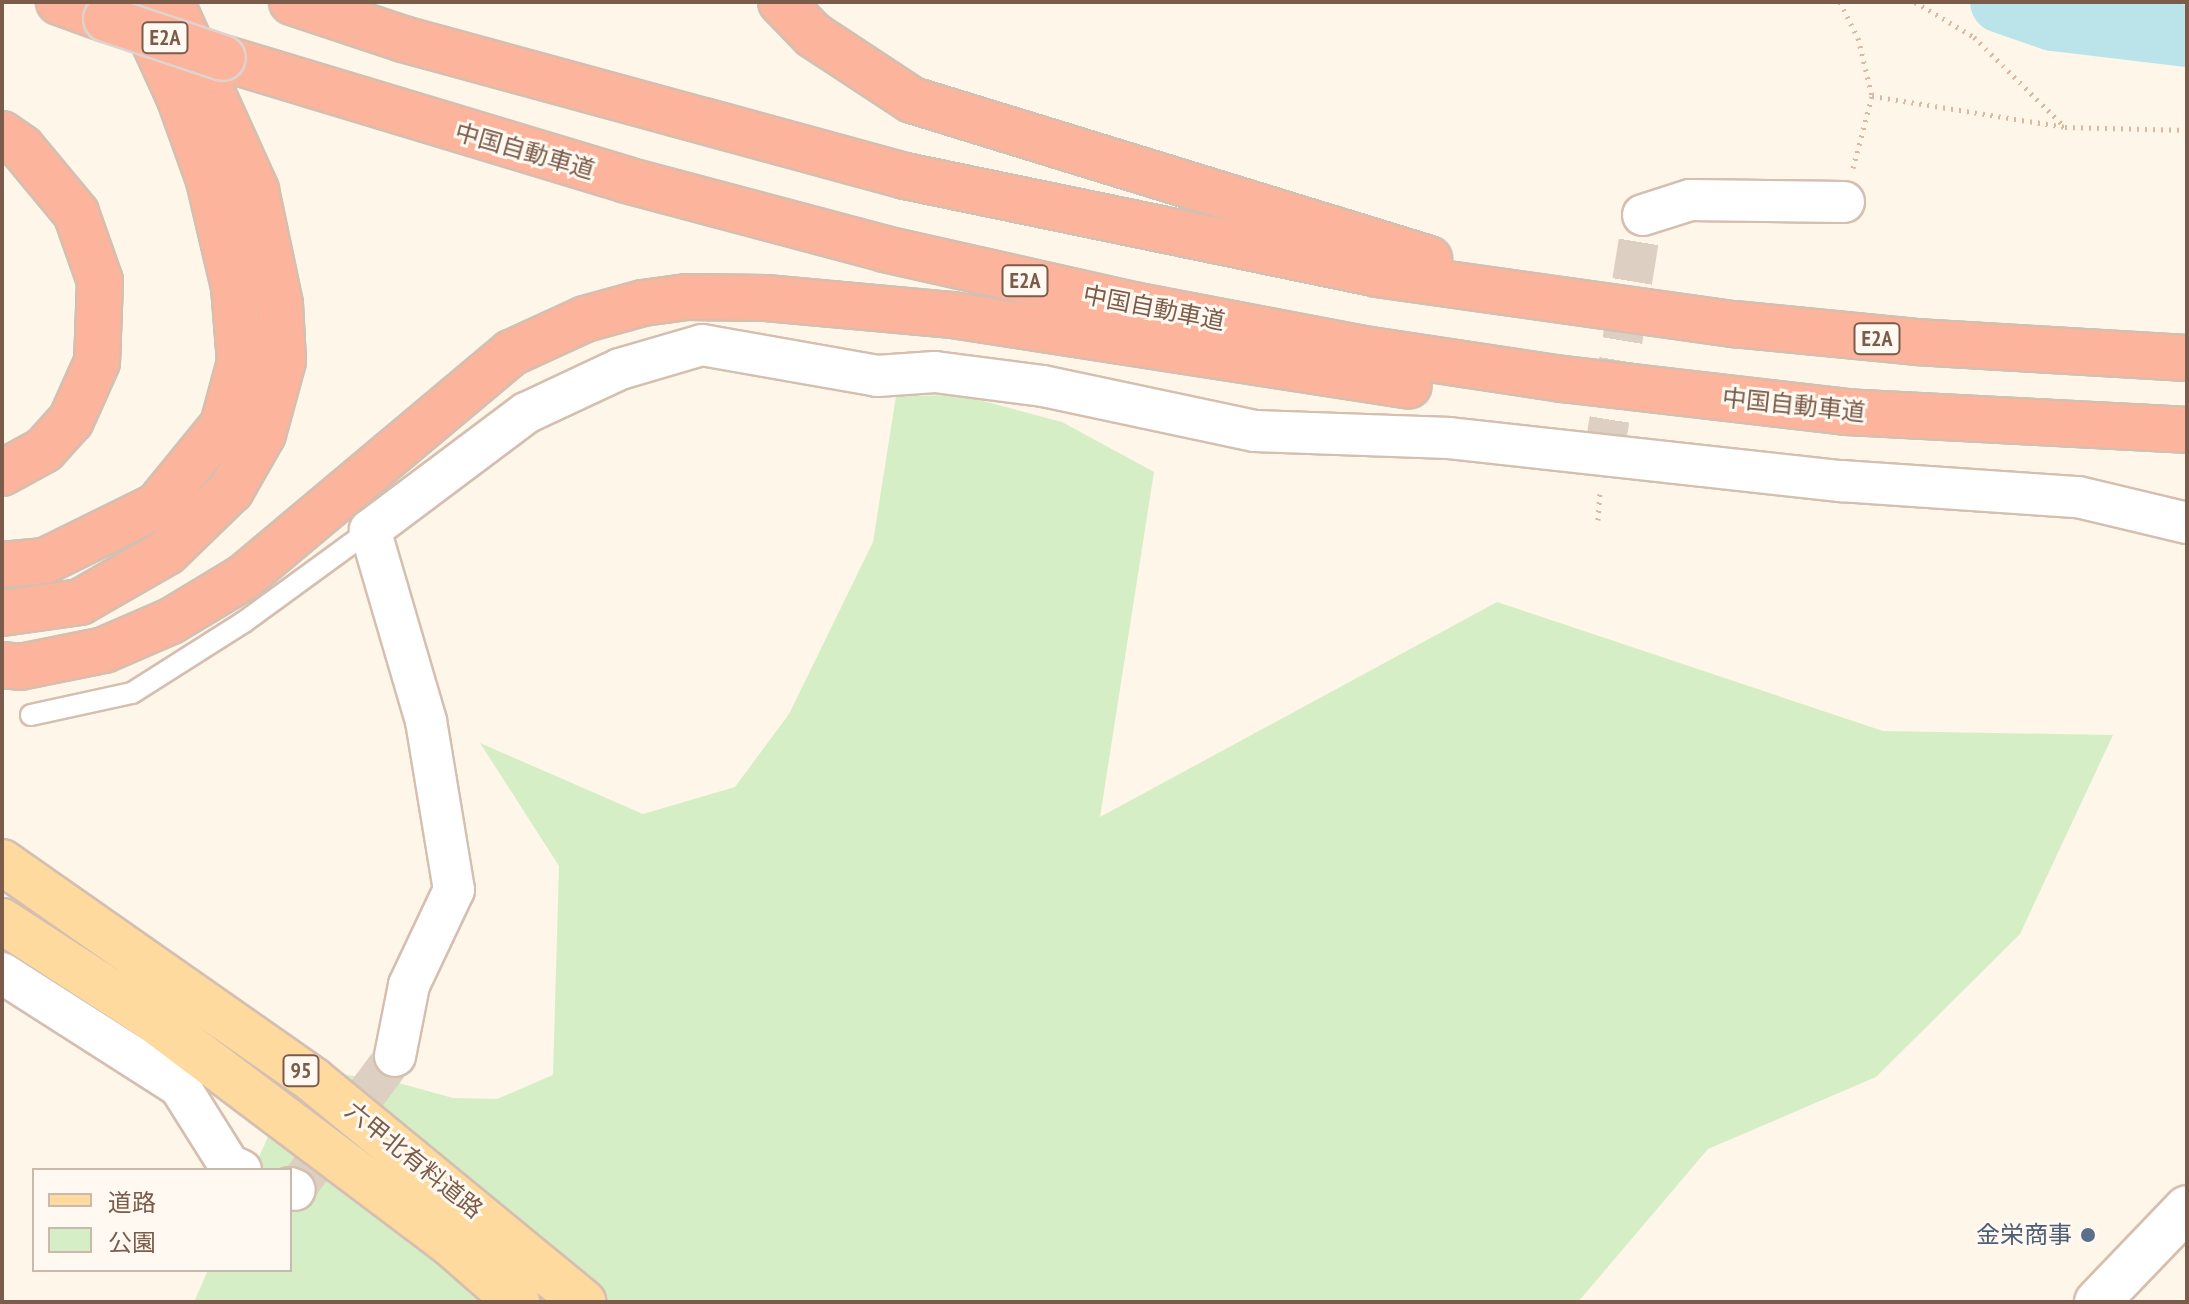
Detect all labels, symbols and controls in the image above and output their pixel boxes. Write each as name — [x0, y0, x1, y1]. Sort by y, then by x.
road number: E2A — [141, 20, 189, 56]
street label: 中国自動車道 — [452, 117, 598, 185]
road number: E2A — [1001, 263, 1049, 299]
street label: 中国自動車道 — [1081, 280, 1227, 336]
road number: E2A — [1853, 321, 1901, 357]
street label: 中国自動車道 — [1721, 383, 1867, 427]
road number: 95 — [281, 1053, 321, 1089]
street label: 六甲北有料道路 — [340, 1096, 488, 1224]
legend — [32, 1168, 292, 1272]
text: 道路 — [108, 1187, 156, 1218]
place label: 金栄商事 — [1976, 1221, 2072, 1249]
marker: 金栄商事 — [2079, 1226, 2097, 1244]
text: 公園 — [108, 1227, 156, 1258]

